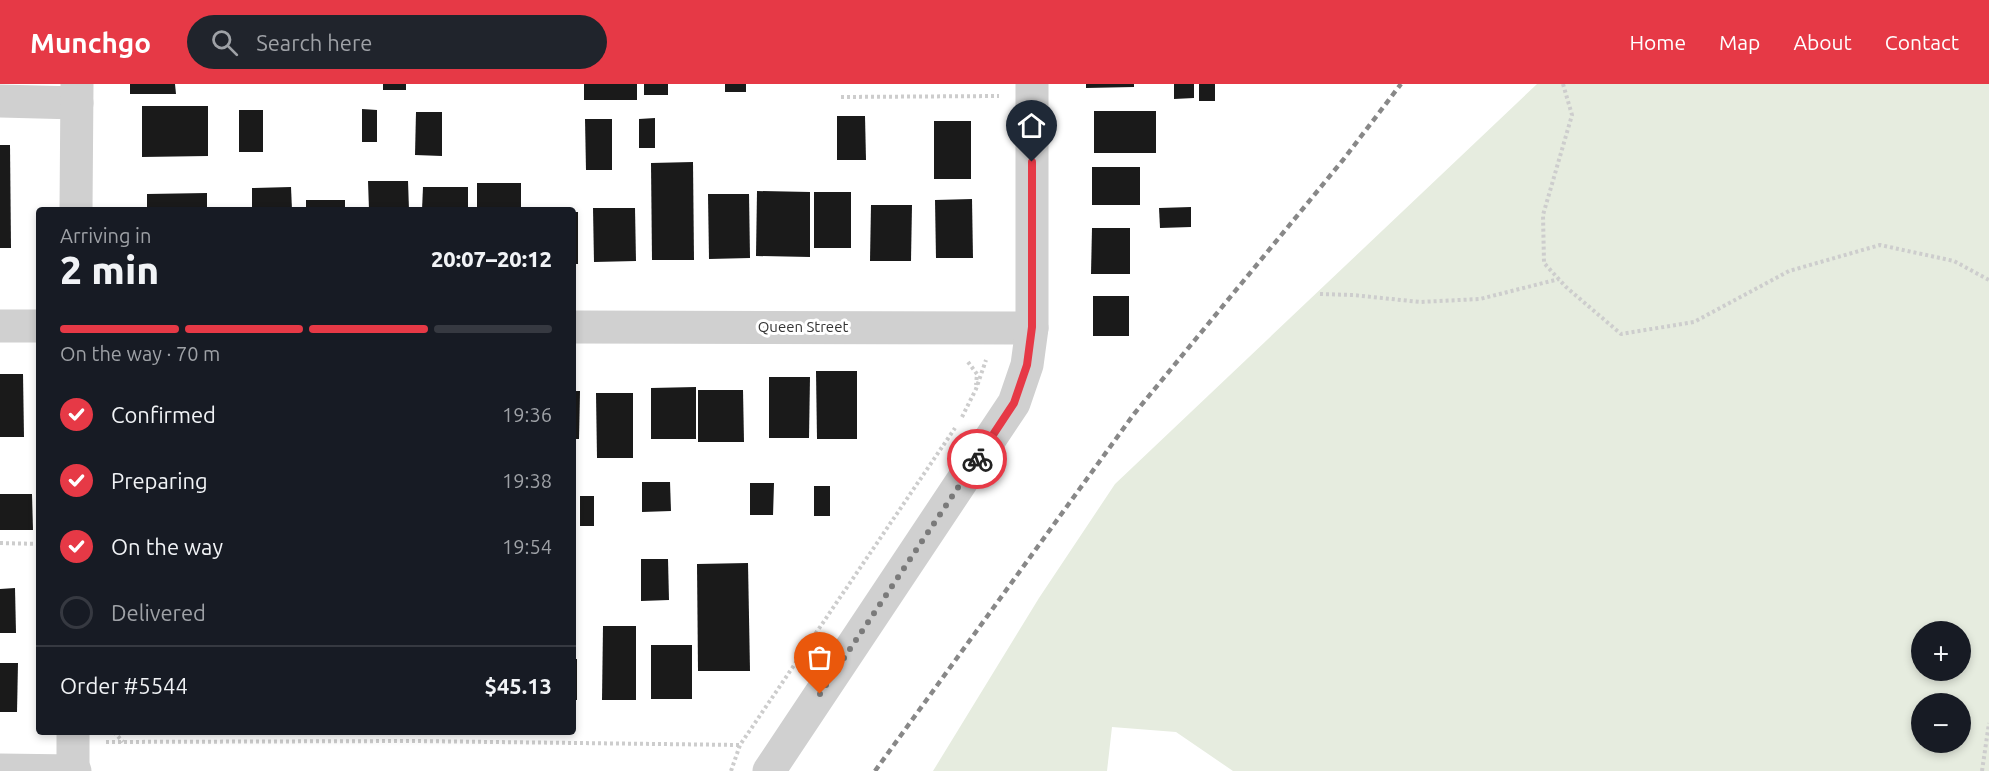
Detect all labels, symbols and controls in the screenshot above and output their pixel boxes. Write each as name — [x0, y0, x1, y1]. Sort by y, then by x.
search box — [187, 15, 607, 69]
icon: search — [208, 26, 241, 59]
text: Munchgo — [30, 27, 151, 58]
text: Search here — [256, 30, 372, 55]
text: Home — [1629, 30, 1686, 54]
text: Map — [1719, 30, 1760, 54]
text: About — [1793, 30, 1852, 54]
text: Contact — [1885, 30, 1959, 54]
pin — [1006, 100, 1057, 162]
icon: home — [1015, 109, 1048, 142]
text: Arriving in — [60, 224, 151, 247]
text: 20:07–20:12 — [431, 246, 552, 271]
text: 2 min — [60, 248, 159, 291]
street label: Queen Street — [758, 318, 848, 335]
text: On the way · 70 m — [60, 342, 220, 365]
icon: check — [60, 398, 93, 431]
text: Confirmed — [111, 402, 216, 427]
text: 19:36 — [502, 403, 552, 426]
courier — [947, 429, 1007, 489]
icon: bike — [961, 443, 994, 476]
icon: check — [60, 464, 93, 497]
text: Preparing — [111, 468, 208, 493]
text: 19:38 — [502, 469, 552, 492]
icon: check — [60, 530, 93, 563]
text: On the way — [111, 534, 223, 559]
text: 19:54 — [502, 535, 552, 558]
text: Delivered — [111, 600, 206, 625]
map controls — [1911, 621, 1971, 753]
button: + — [1911, 621, 1971, 681]
pin — [794, 632, 845, 694]
icon: bag — [803, 641, 836, 674]
text: Order #5544 — [60, 673, 188, 698]
text: $45.13 — [485, 673, 552, 698]
button: − — [1911, 693, 1971, 753]

